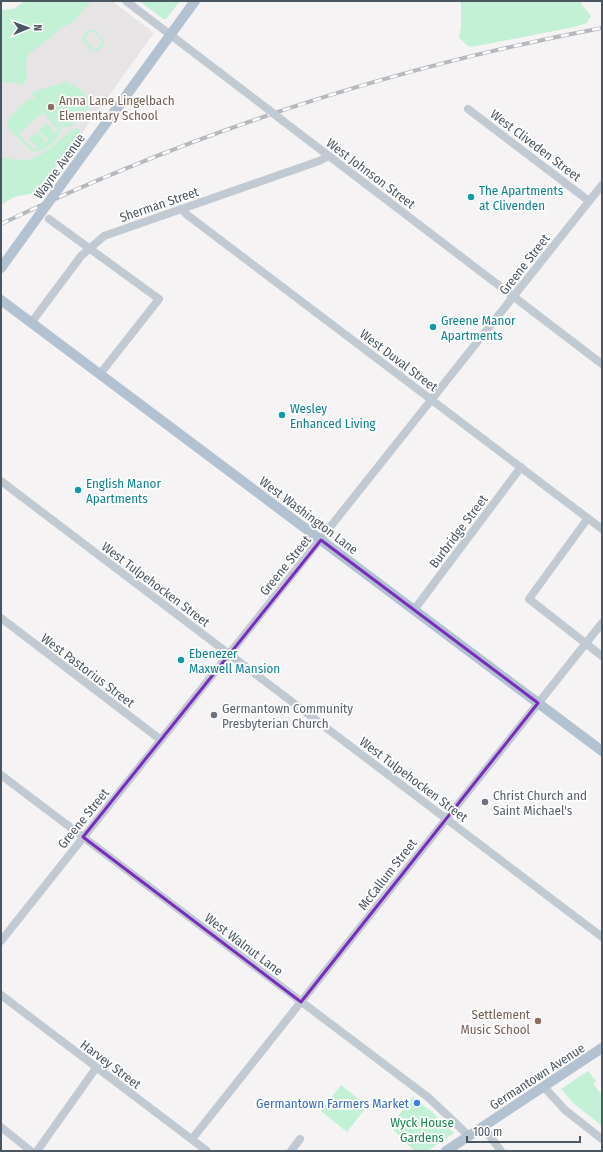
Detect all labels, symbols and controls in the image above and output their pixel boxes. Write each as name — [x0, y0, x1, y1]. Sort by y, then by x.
north arrow — [8, 8, 48, 48]
text: N — [31, 24, 44, 31]
place label: Anna Lane Lingelbach Elementary School — [59, 93, 175, 123]
marker: Anna Lane Lingelbach Elementary School — [46, 102, 56, 112]
street label: West Cliveden Street — [487, 106, 585, 185]
street label: Wayne Avenue — [31, 131, 88, 202]
street label: West Johnson Street — [323, 135, 419, 212]
place label: The Apartments at Clivenden — [479, 183, 564, 213]
street label: Sherman Street — [118, 184, 201, 225]
marker: The Apartments at Clivenden — [466, 192, 476, 202]
street label: Greene Street — [496, 230, 553, 298]
place label: Greene Manor Apartments — [441, 313, 516, 343]
marker: Greene Manor Apartments — [428, 322, 438, 332]
street label: West Duval Street — [357, 326, 441, 395]
place label: Wesley Enhanced Living — [290, 401, 377, 431]
marker: Wesley Enhanced Living — [277, 410, 287, 420]
street label: West Washington Lane — [257, 474, 361, 557]
place label: English Manor Apartments — [86, 476, 161, 506]
marker: English Manor Apartments — [73, 485, 83, 495]
street label: Burbridge Street — [426, 491, 491, 571]
street label: Greene Street — [257, 532, 315, 598]
street label: West Tulpehocken Street — [99, 539, 213, 630]
street label: West Pastorius Street — [38, 630, 138, 711]
place label: Ebenezer Maxwell Mansion — [189, 646, 280, 676]
marker: Ebenezer Maxwell Mansion — [176, 655, 186, 665]
place label: Germantown Community Presbyterian Church — [222, 701, 353, 731]
marker: Germantown Community Presbyterian Church — [209, 710, 219, 720]
street label: West Tulpehocken Street — [357, 734, 471, 825]
street label: Greene Street — [55, 785, 113, 851]
place label: Christ Church and Saint Michael's — [493, 788, 587, 818]
marker: Christ Church and Saint Michael's — [480, 797, 490, 807]
street label: McCallum Street — [355, 835, 420, 913]
street label: West Walnut Lane — [202, 910, 286, 979]
place label: Settlement Music School — [461, 1007, 531, 1037]
marker: Settlement Music School — [533, 1016, 543, 1026]
street label: Harvey Street — [78, 1037, 144, 1092]
street label: Germantown Avenue — [487, 1040, 587, 1113]
place label: Germantown Farmers Market — [256, 1096, 410, 1111]
marker: Germantown Farmers Market — [412, 1098, 422, 1108]
park label: Wyck House Gardens — [390, 1115, 454, 1145]
scale bar — [467, 1118, 580, 1144]
text: 100 m — [473, 1125, 502, 1139]

